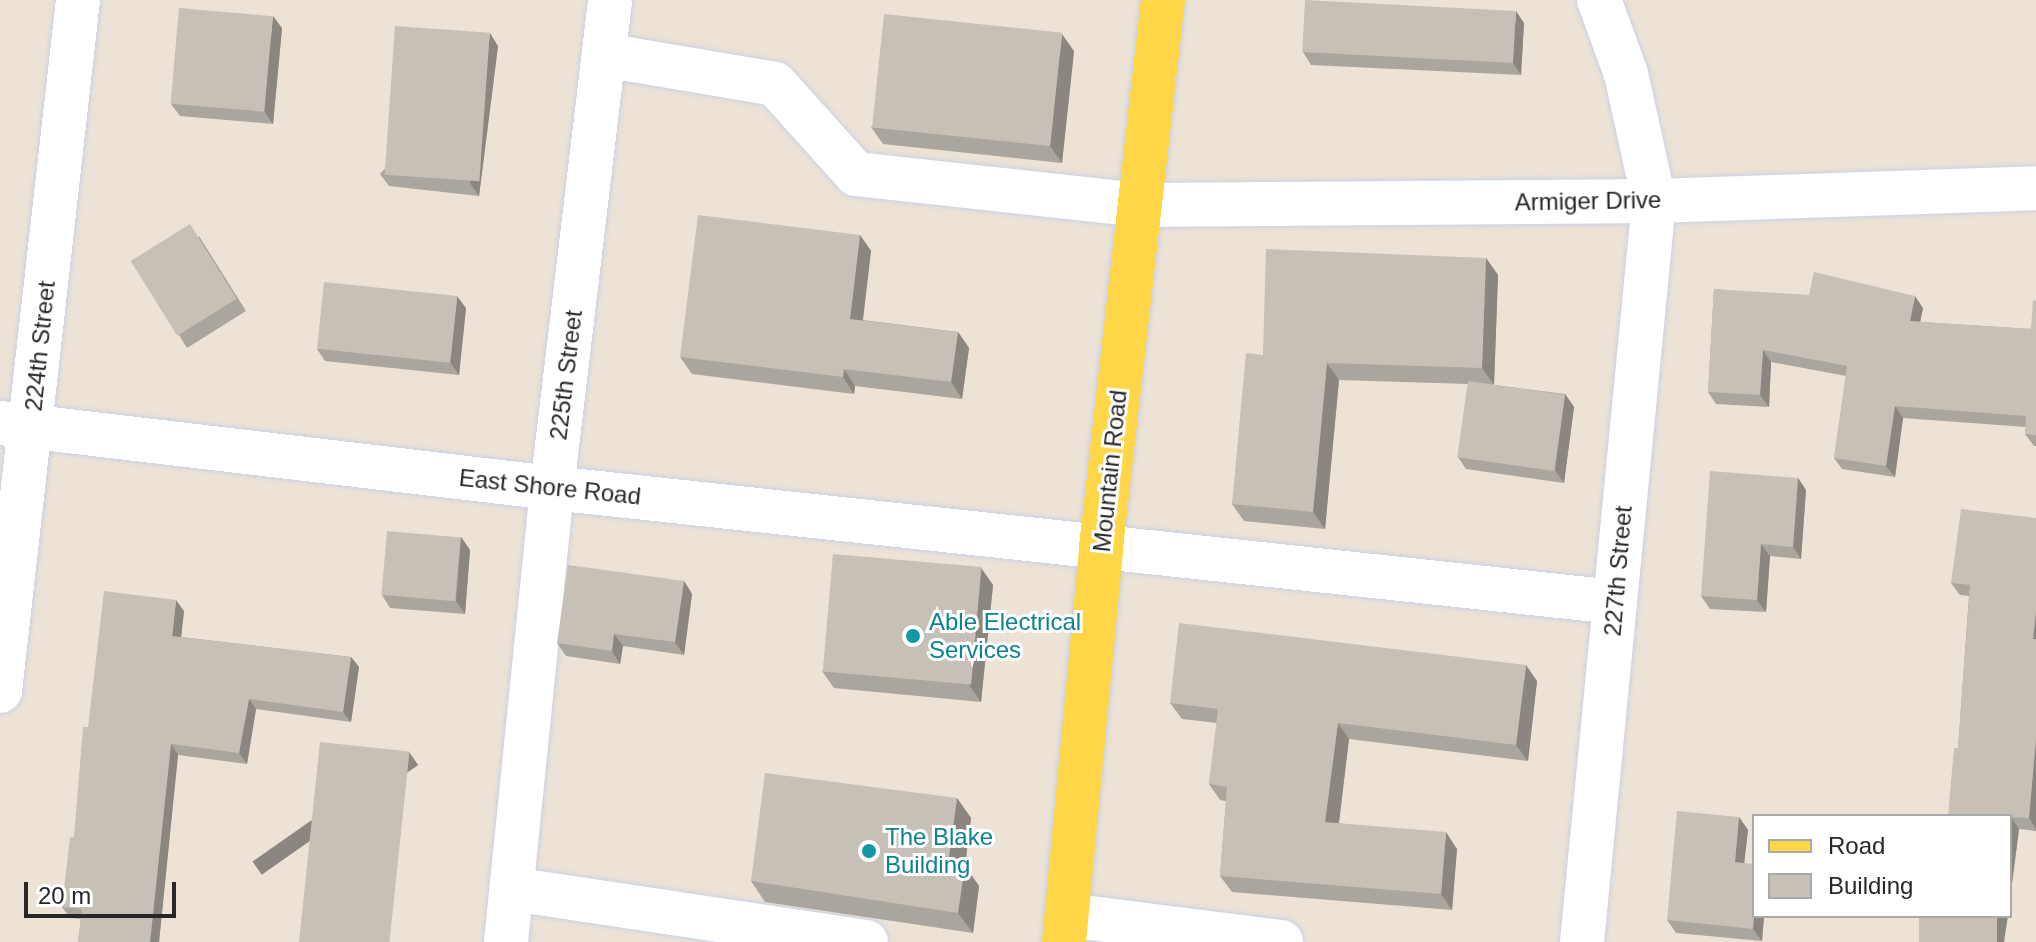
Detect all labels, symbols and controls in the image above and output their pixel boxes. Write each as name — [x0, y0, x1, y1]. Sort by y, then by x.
street label: Armiger Drive — [1514, 185, 1662, 217]
street label: 224th Street — [19, 279, 61, 413]
street label: 225th Street — [544, 308, 588, 442]
street label: Mountain Road — [1087, 389, 1133, 553]
street label: East Shore Road — [458, 463, 642, 511]
street label: 227th Street — [1598, 505, 1638, 637]
place label: Able Electrical Services — [929, 608, 1081, 664]
marker: Able Electrical Services — [904, 627, 922, 645]
legend — [1752, 814, 2012, 918]
place label: The Blake Building — [885, 823, 993, 879]
text: Road — [1828, 832, 1885, 859]
marker: The Blake Building — [860, 842, 878, 860]
scale bar — [28, 866, 180, 916]
text: Building — [1828, 872, 1913, 899]
text: 20 m — [38, 882, 91, 909]

